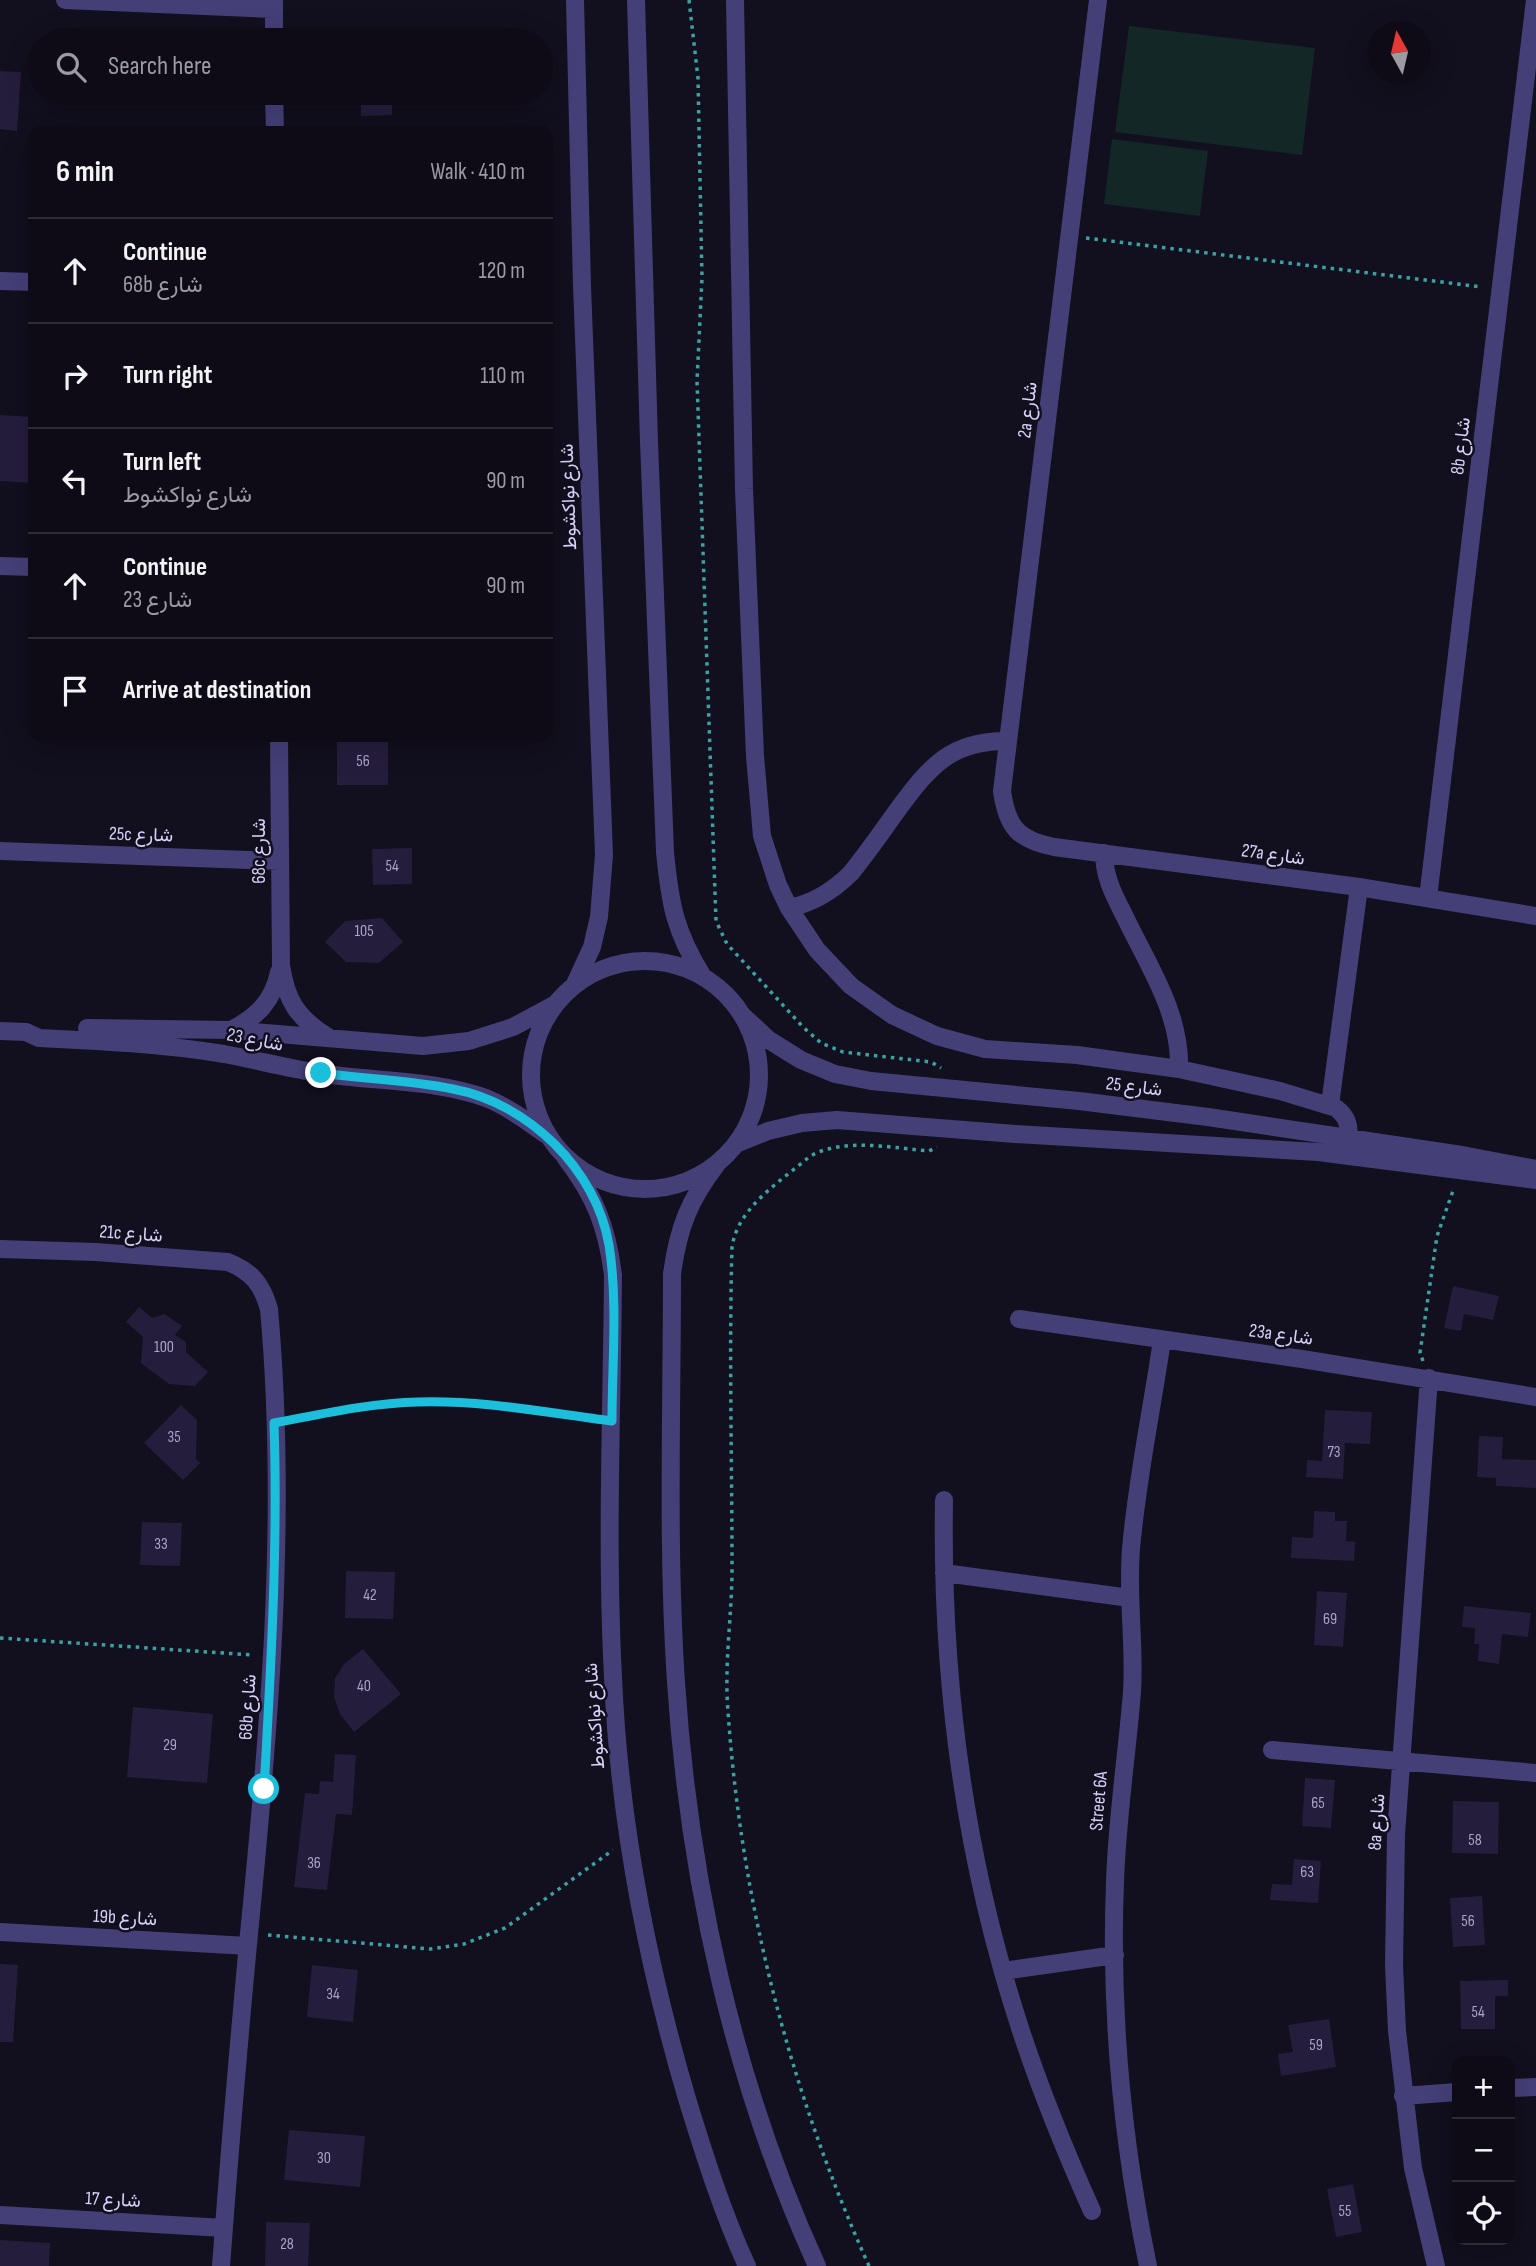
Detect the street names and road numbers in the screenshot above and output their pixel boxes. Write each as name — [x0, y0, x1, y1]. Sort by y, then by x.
street label: 2a شارع — [1013, 381, 1043, 439]
street label: 8b شارع — [1446, 416, 1476, 476]
street label: شارع نواكشوط — [556, 443, 582, 551]
street label: 68c شارع — [248, 818, 271, 884]
street label: 25c شارع — [108, 822, 174, 848]
street label: 27a شارع — [1240, 839, 1306, 871]
street label: شارع 23 — [225, 1023, 285, 1057]
street label: شارع 25 — [1104, 1072, 1164, 1102]
street label: 21c شارع — [99, 1220, 163, 1248]
street label: 23a شارع — [1248, 1319, 1314, 1351]
street label: شارع نواكشوط — [580, 1662, 610, 1770]
street label: 68b شارع — [234, 1673, 262, 1741]
street label: Street 6A — [1085, 1769, 1113, 1832]
street label: 8a شارع — [1364, 1793, 1390, 1851]
street label: 19b شارع — [92, 1905, 158, 1931]
street label: شارع 17 — [85, 2187, 141, 2213]

